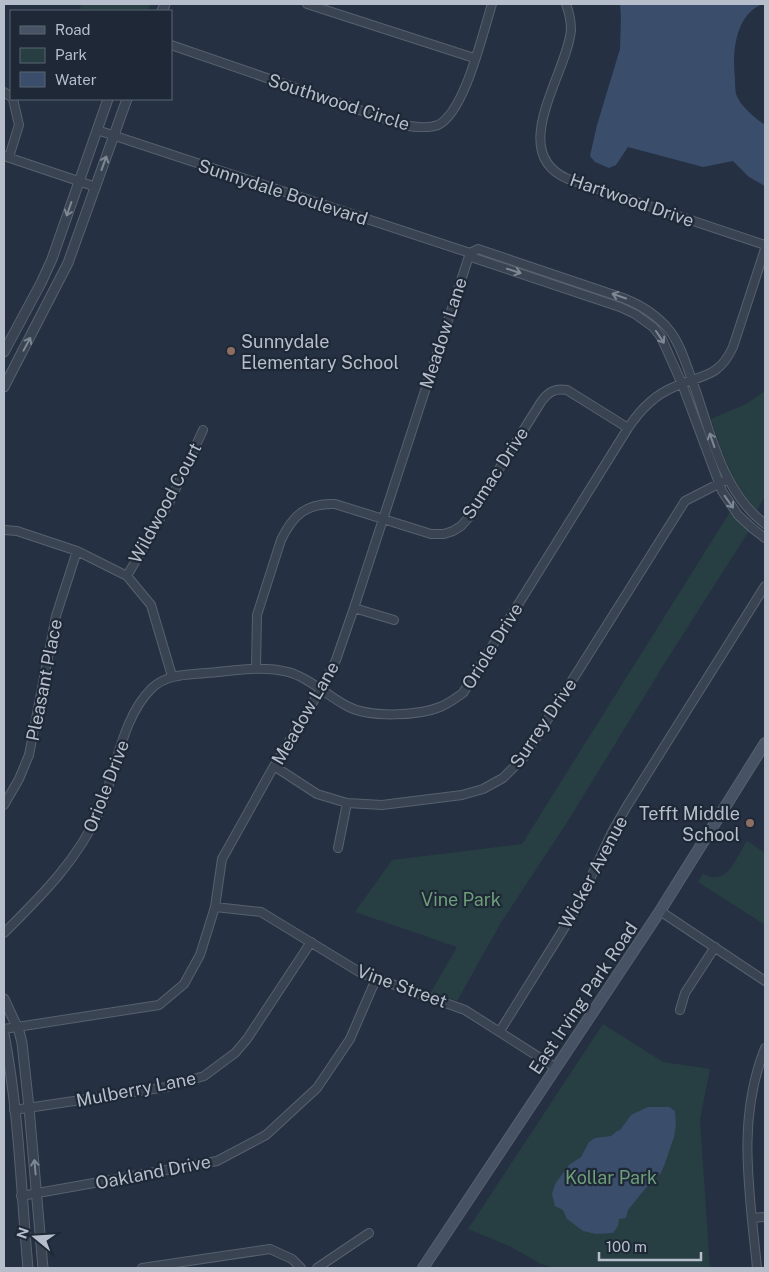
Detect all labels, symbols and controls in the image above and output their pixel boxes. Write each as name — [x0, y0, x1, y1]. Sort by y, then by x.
legend — [10, 10, 172, 100]
text: Road — [55, 21, 91, 38]
text: Park — [55, 46, 87, 63]
street label: Southwood Circle — [265, 69, 413, 135]
text: Water — [55, 71, 97, 88]
street label: Sunnydale Boulevard — [196, 155, 370, 229]
one-way arrow — [100, 156, 109, 171]
street label: Hartwood Drive — [567, 169, 697, 231]
one-way arrow — [64, 201, 73, 217]
one-way arrow — [506, 267, 521, 276]
street label: Meadow Lane — [415, 275, 471, 391]
one-way arrow — [611, 291, 627, 300]
one-way arrow — [655, 329, 665, 343]
place label: Sunnydale Elementary School — [241, 331, 399, 373]
one-way arrow — [22, 337, 32, 352]
marker: Sunnydale Elementary School — [225, 345, 237, 357]
street label: Sumac Drive — [458, 423, 532, 523]
one-way arrow — [707, 432, 717, 448]
street label: Wildwood Court — [124, 439, 206, 567]
one-way arrow — [724, 495, 734, 509]
street label: Oriole Drive — [457, 599, 527, 693]
street label: Pleasant Place — [22, 617, 66, 743]
street label: Meadow Lane — [267, 658, 343, 768]
street label: Surrey Drive — [505, 674, 581, 772]
street label: Oriole Drive — [79, 737, 133, 835]
place label: Tefft Middle School — [639, 803, 740, 845]
street label: Wicker Avenue — [555, 812, 631, 932]
marker: Tefft Middle School — [744, 817, 756, 829]
park label: Vine Park — [421, 889, 501, 910]
street label: East Irving Park Road — [524, 918, 642, 1078]
street label: Vine Street — [354, 960, 450, 1012]
street label: Mulberry Lane — [74, 1067, 198, 1111]
street label: Oakland Drive — [94, 1151, 212, 1193]
one-way arrow — [30, 1160, 40, 1176]
park label: Kollar Park — [565, 1167, 657, 1188]
north arrow — [10, 1212, 60, 1262]
text: N — [13, 1225, 32, 1241]
scale bar — [599, 1230, 702, 1262]
text: 100 m — [606, 1238, 647, 1255]

